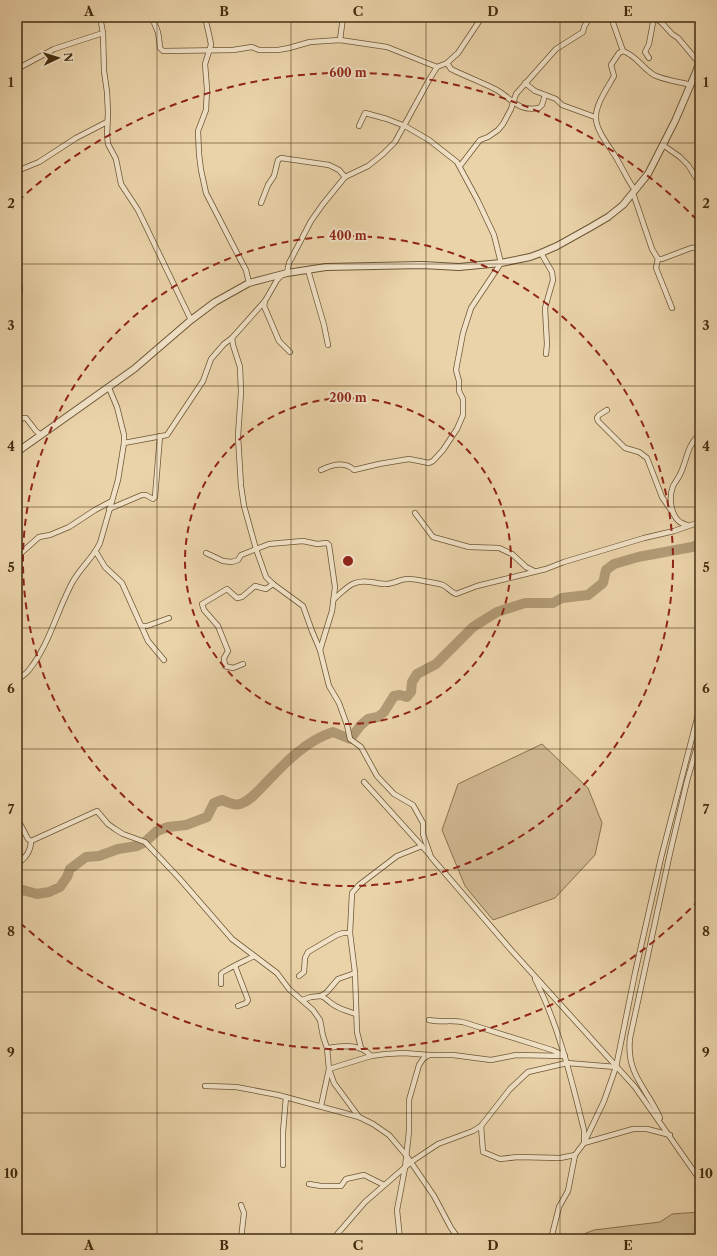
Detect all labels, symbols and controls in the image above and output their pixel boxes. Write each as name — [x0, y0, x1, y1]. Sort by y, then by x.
text: A — [83, 3, 95, 19]
text: B — [219, 3, 229, 19]
text: C — [353, 3, 363, 19]
text: D — [487, 3, 499, 19]
text: E — [623, 3, 633, 19]
north arrow — [38, 38, 78, 78]
text: N — [61, 52, 75, 63]
text: 600 m — [329, 65, 367, 80]
text: 1 — [8, 74, 14, 90]
text: 1 — [703, 74, 709, 90]
text: 2 — [7, 195, 15, 211]
text: 2 — [702, 195, 710, 211]
text: 400 m — [329, 228, 367, 243]
text: 3 — [7, 317, 15, 333]
text: 3 — [702, 317, 710, 333]
text: 200 m — [329, 390, 367, 405]
text: 4 — [7, 438, 15, 454]
text: 4 — [702, 438, 710, 454]
centre of rings — [341, 554, 355, 568]
text: 5 — [7, 559, 15, 575]
text: 5 — [702, 559, 710, 575]
text: 6 — [7, 680, 15, 696]
text: 6 — [702, 680, 710, 696]
text: 7 — [8, 801, 15, 817]
text: 7 — [703, 801, 710, 817]
text: 8 — [7, 923, 15, 939]
text: 8 — [702, 923, 710, 939]
text: 9 — [7, 1044, 15, 1060]
text: 9 — [702, 1044, 710, 1060]
text: 10 — [4, 1165, 18, 1181]
text: 10 — [699, 1165, 713, 1181]
text: A — [83, 1237, 95, 1253]
text: B — [219, 1237, 229, 1253]
text: C — [353, 1237, 363, 1253]
text: D — [487, 1237, 499, 1253]
text: E — [623, 1237, 633, 1253]

